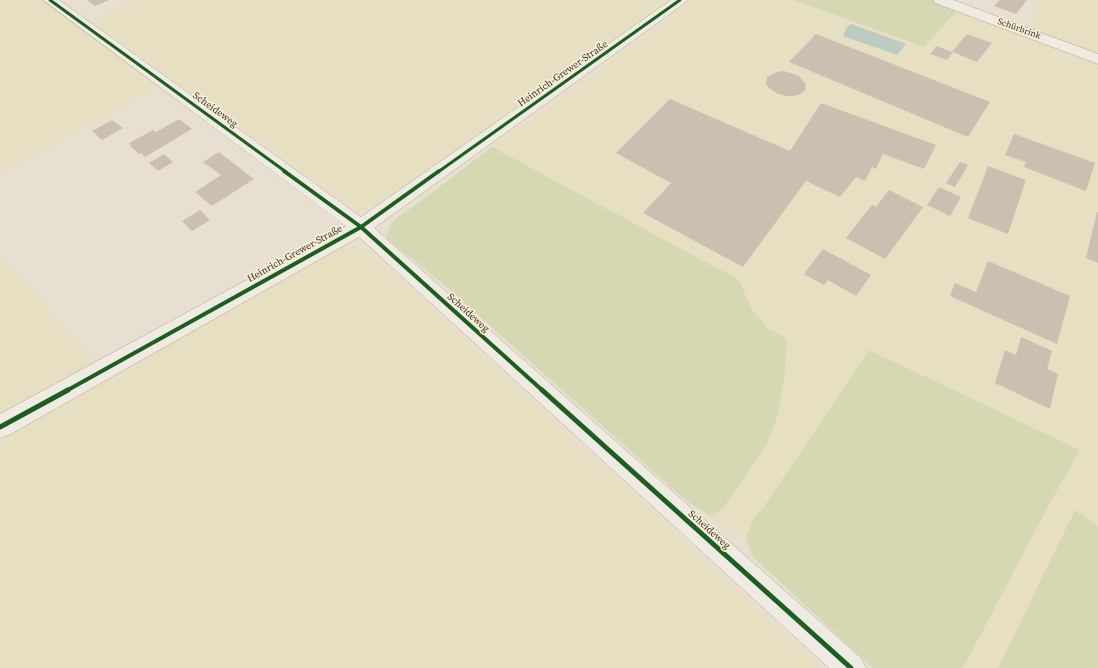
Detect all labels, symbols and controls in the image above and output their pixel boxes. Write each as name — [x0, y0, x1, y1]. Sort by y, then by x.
street label: Schürbrink — [996, 16, 1042, 42]
street label: Heinrich-Grewer-Straße — [516, 38, 610, 110]
street label: Scheideweg — [190, 90, 240, 130]
street label: Heinrich-Grewer-Straße — [245, 223, 345, 285]
street label: Scheideweg — [445, 291, 491, 335]
street label: Scheideweg — [686, 508, 732, 552]

